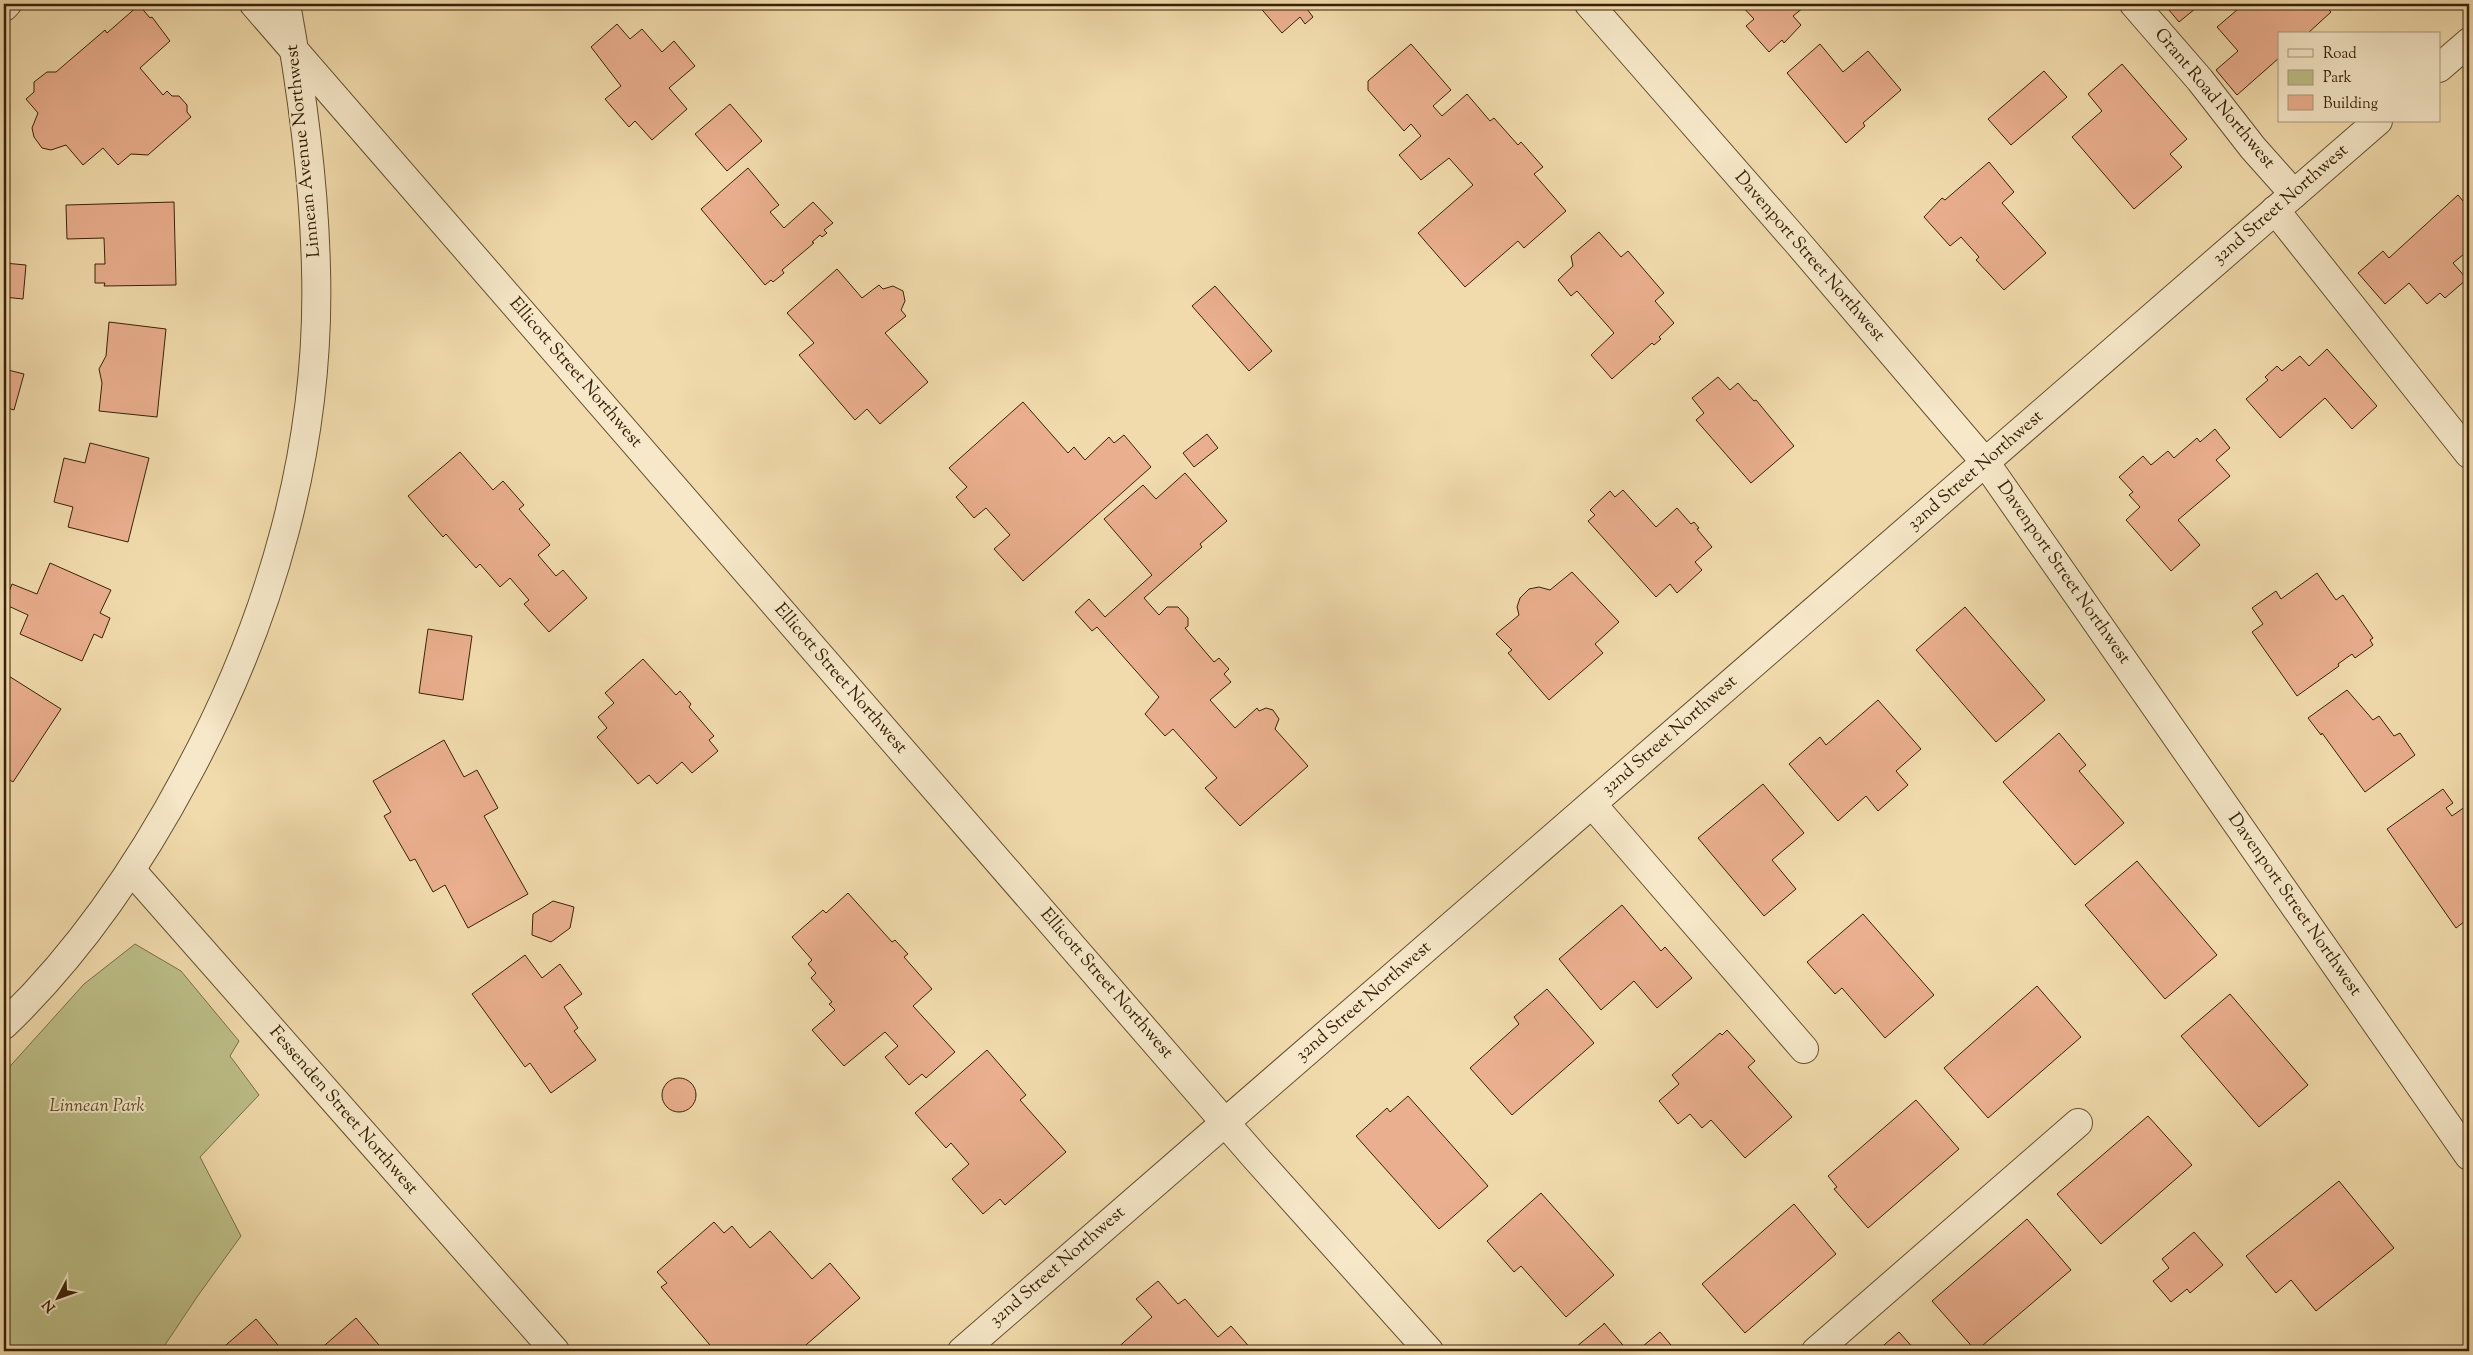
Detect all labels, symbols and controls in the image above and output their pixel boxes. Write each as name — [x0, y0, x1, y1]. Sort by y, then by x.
street label: Grant Road Northwest — [2147, 23, 2281, 175]
legend — [2278, 32, 2440, 122]
street label: Linnean Avenue Northwest — [280, 43, 328, 259]
text: Road — [2323, 44, 2357, 65]
text: Park — [2323, 68, 2352, 89]
text: Building — [2323, 94, 2378, 115]
street label: 32nd Street Northwest — [2207, 139, 2355, 271]
street label: Davenport Street Northwest — [1727, 166, 1891, 348]
street label: Ellicott Street Northwest — [502, 292, 648, 454]
street label: 32nd Street Northwest — [1902, 405, 2050, 537]
street label: Davenport Street Northwest — [1990, 476, 2136, 670]
street label: Ellicott Street Northwest — [767, 598, 913, 760]
street label: 32nd Street Northwest — [1596, 670, 1744, 802]
street label: Davenport Street Northwest — [2221, 808, 2367, 1002]
street label: Ellicott Street Northwest — [1033, 903, 1179, 1065]
street label: 32nd Street Northwest — [1290, 936, 1438, 1068]
street label: Fessenden Street Northwest — [262, 1021, 424, 1201]
park label: Linnean Park — [49, 1094, 145, 1120]
street label: 32nd Street Northwest — [984, 1201, 1132, 1333]
north arrow — [32, 1272, 82, 1322]
text: N — [38, 1294, 61, 1316]

